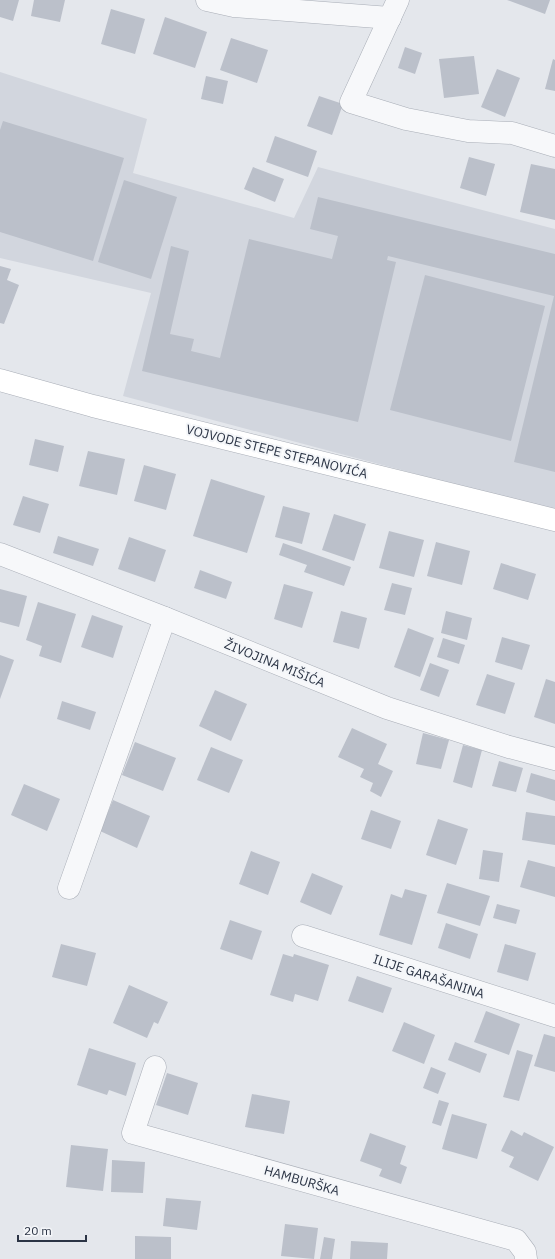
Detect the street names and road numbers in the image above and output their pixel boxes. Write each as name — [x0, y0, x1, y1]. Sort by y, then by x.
street label: VOJVODE STEPE STEPANOVIĆA — [184, 421, 370, 482]
street label: ŽIVOJINA MIŠIĆA — [222, 636, 328, 692]
street label: ILIJE GARAŠANINA — [371, 950, 487, 1003]
street label: HAMBURŠKA — [262, 1162, 342, 1200]

